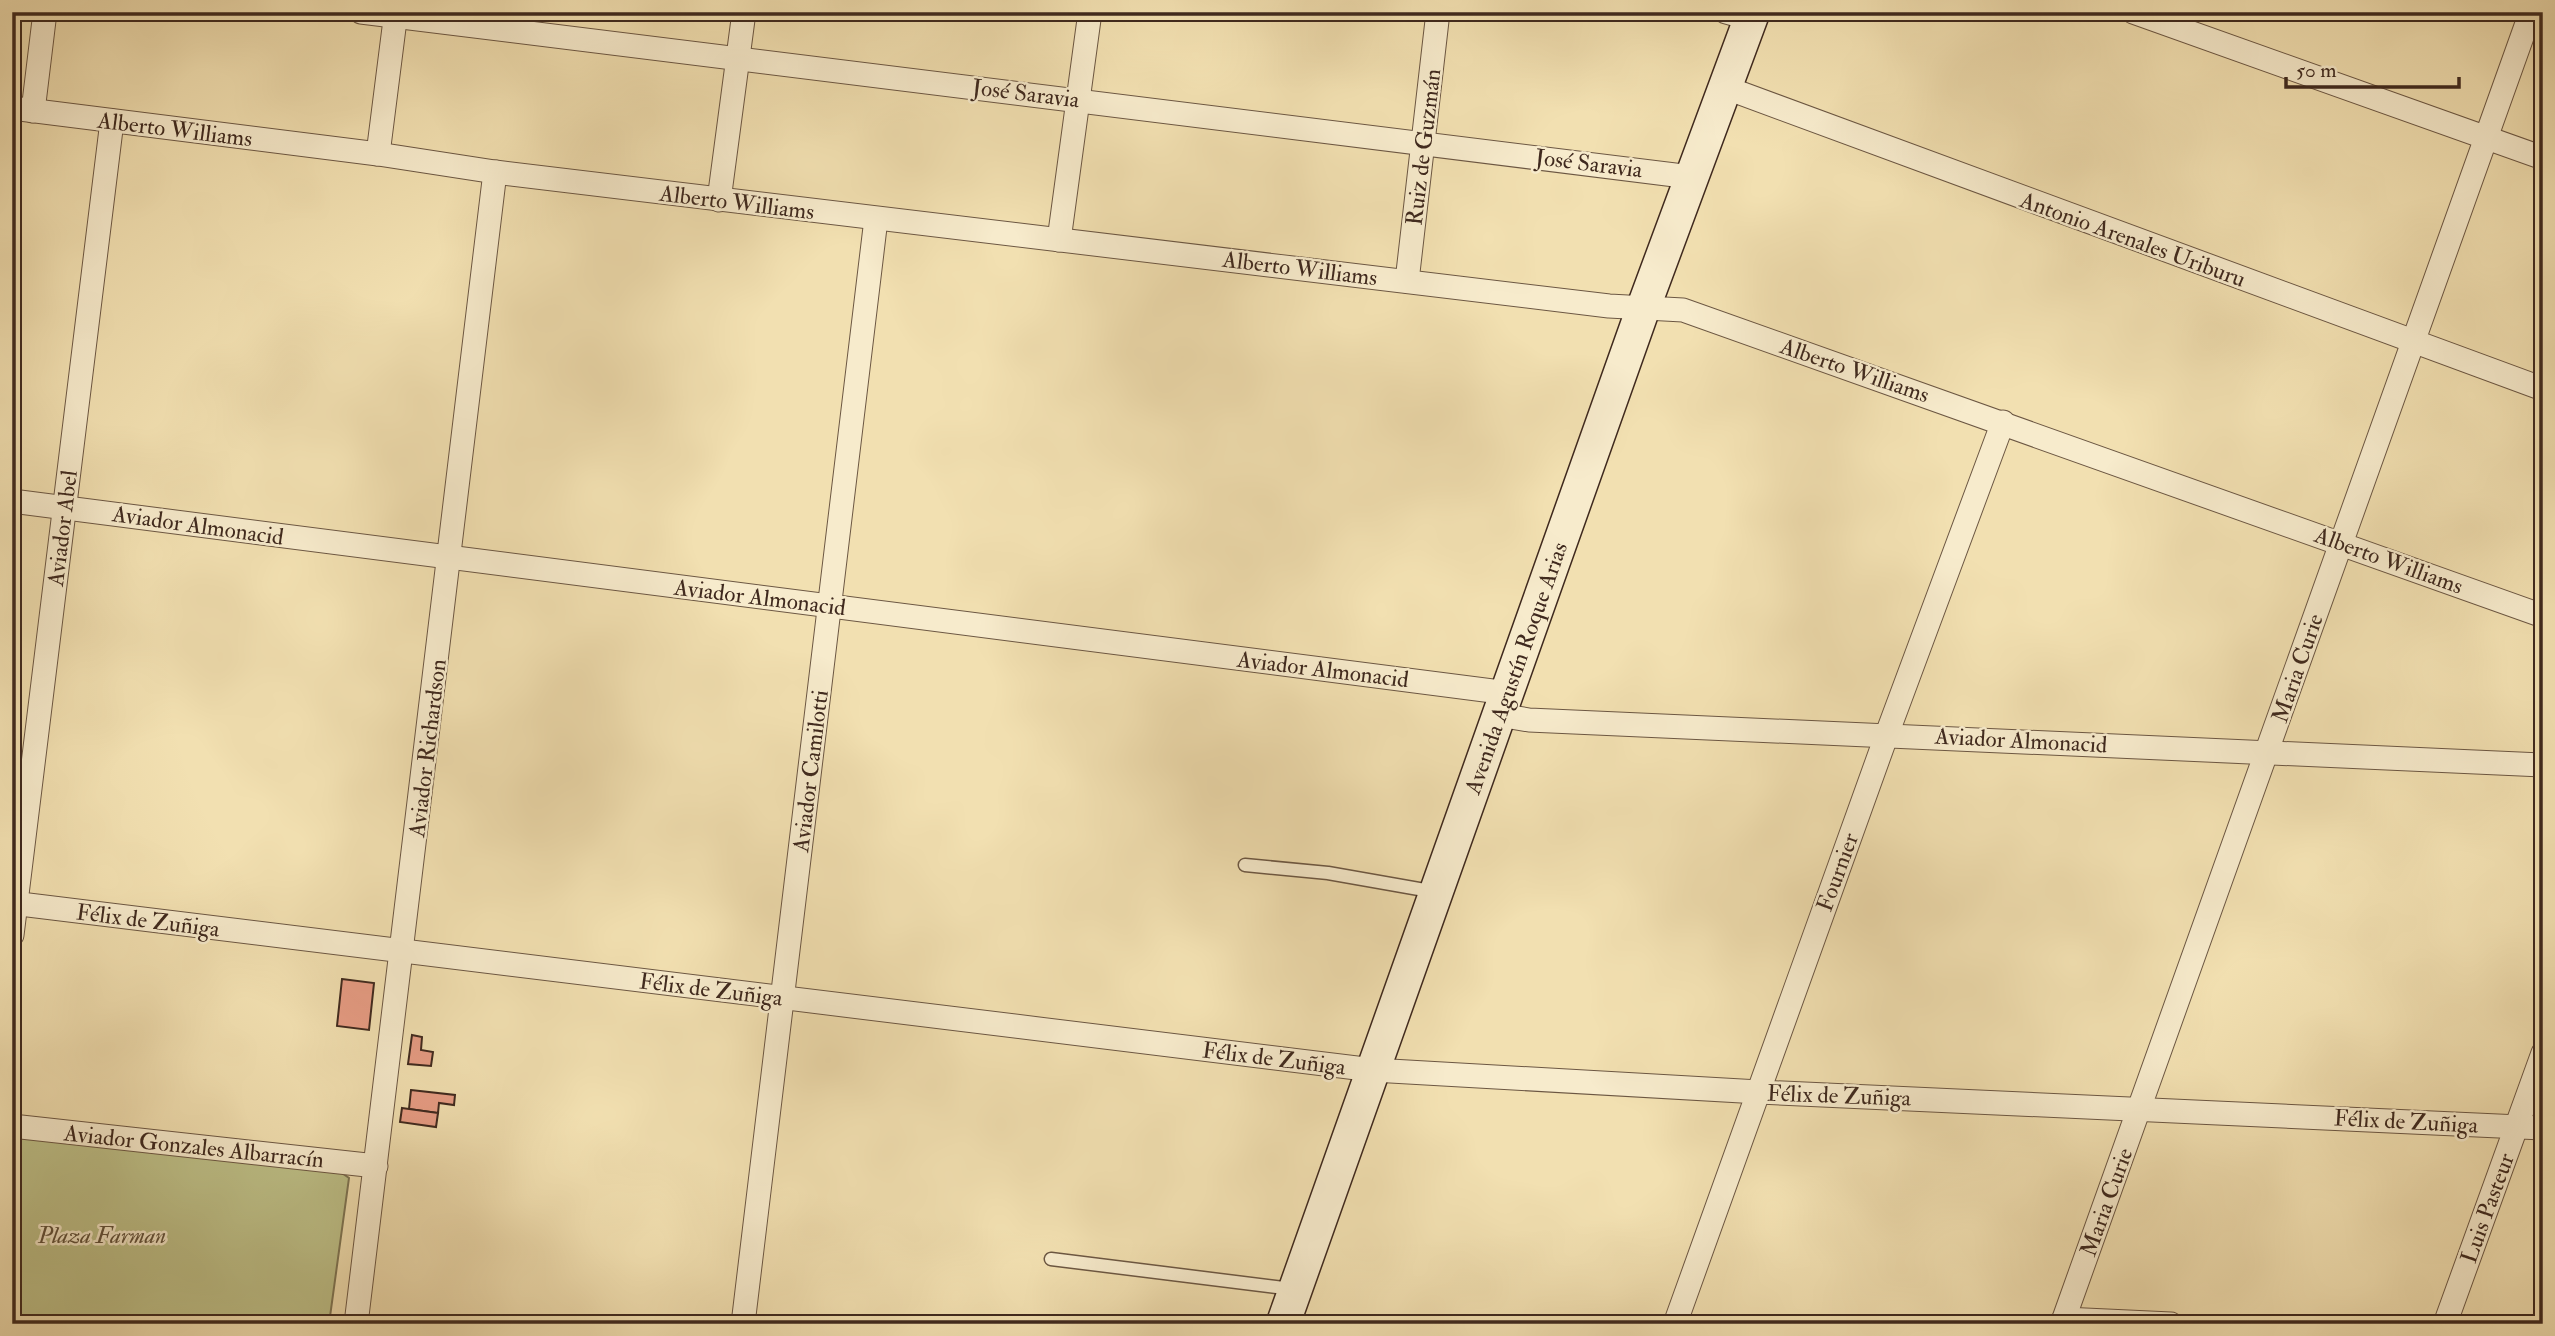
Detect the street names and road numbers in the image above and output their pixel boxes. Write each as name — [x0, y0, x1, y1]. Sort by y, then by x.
street label: Ruiz de Guzmán — [1400, 67, 1448, 227]
street label: José Saravia — [970, 72, 1082, 115]
street label: Alberto Williams — [95, 105, 254, 153]
street label: José Saravia — [1533, 142, 1645, 185]
street label: Alberto Williams — [657, 178, 816, 226]
street label: Antonio Arenales Uriburu — [2015, 185, 2250, 294]
street label: Alberto Williams — [1220, 244, 1379, 292]
street label: Alberto Williams — [1776, 331, 1933, 410]
street label: Aviador Abel — [41, 468, 84, 589]
street label: Aviador Almonacid — [109, 499, 285, 552]
street label: Alberto Williams — [2310, 520, 2467, 601]
street label: Avenida Agustín Roque Arias — [1458, 538, 1574, 799]
street label: Aviador Almonacid — [672, 572, 847, 622]
street label: Maria Curie — [2265, 610, 2330, 726]
street label: Aviador Almonacid — [1235, 644, 1410, 694]
street label: Aviador Richardson — [402, 657, 453, 840]
street label: Aviador Camilotti — [786, 688, 835, 855]
street label: Aviador Almonacid — [1933, 721, 2108, 759]
street label: Fournier — [1810, 829, 1865, 915]
street label: Félix de Zuñiga — [75, 897, 222, 944]
street label: Félix de Zuñiga — [638, 966, 785, 1013]
street label: Félix de Zuñiga — [1201, 1035, 1348, 1082]
street label: Félix de Zuñiga — [1766, 1078, 1912, 1113]
street label: Félix de Zuñiga — [2333, 1103, 2479, 1140]
street label: Aviador Gonzales Albarracín — [61, 1118, 326, 1175]
street label: Maria Curie — [2073, 1144, 2140, 1260]
street label: Luis Pasteur — [2454, 1149, 2521, 1267]

